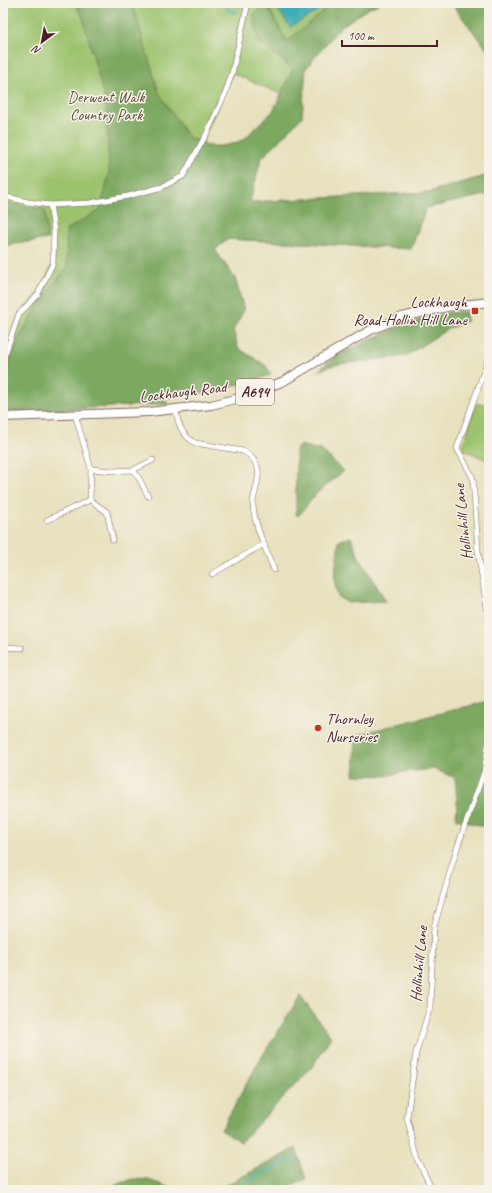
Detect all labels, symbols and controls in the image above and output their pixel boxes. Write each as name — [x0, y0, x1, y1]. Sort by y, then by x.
north arrow — [22, 22, 62, 62]
scale bar — [342, 22, 437, 48]
text: 100 m — [348, 28, 375, 44]
text: N — [28, 42, 43, 58]
park label: Derwent Walk Country Park — [68, 87, 146, 125]
place label: Lockhaugh Road-Hollin Hill Lane — [353, 292, 469, 330]
marker: Lockhaugh Road-Hollin Hill Lane — [470, 306, 480, 316]
street label: Lockhaugh Road — [139, 376, 230, 407]
road number: A694 — [236, 379, 274, 405]
street label: Hollinhill Lane — [449, 481, 477, 561]
place label: Thornley Nurseries — [326, 709, 379, 747]
marker: Thornley Nurseries — [313, 723, 323, 733]
street label: Hollinhill Lane — [406, 923, 432, 1003]

